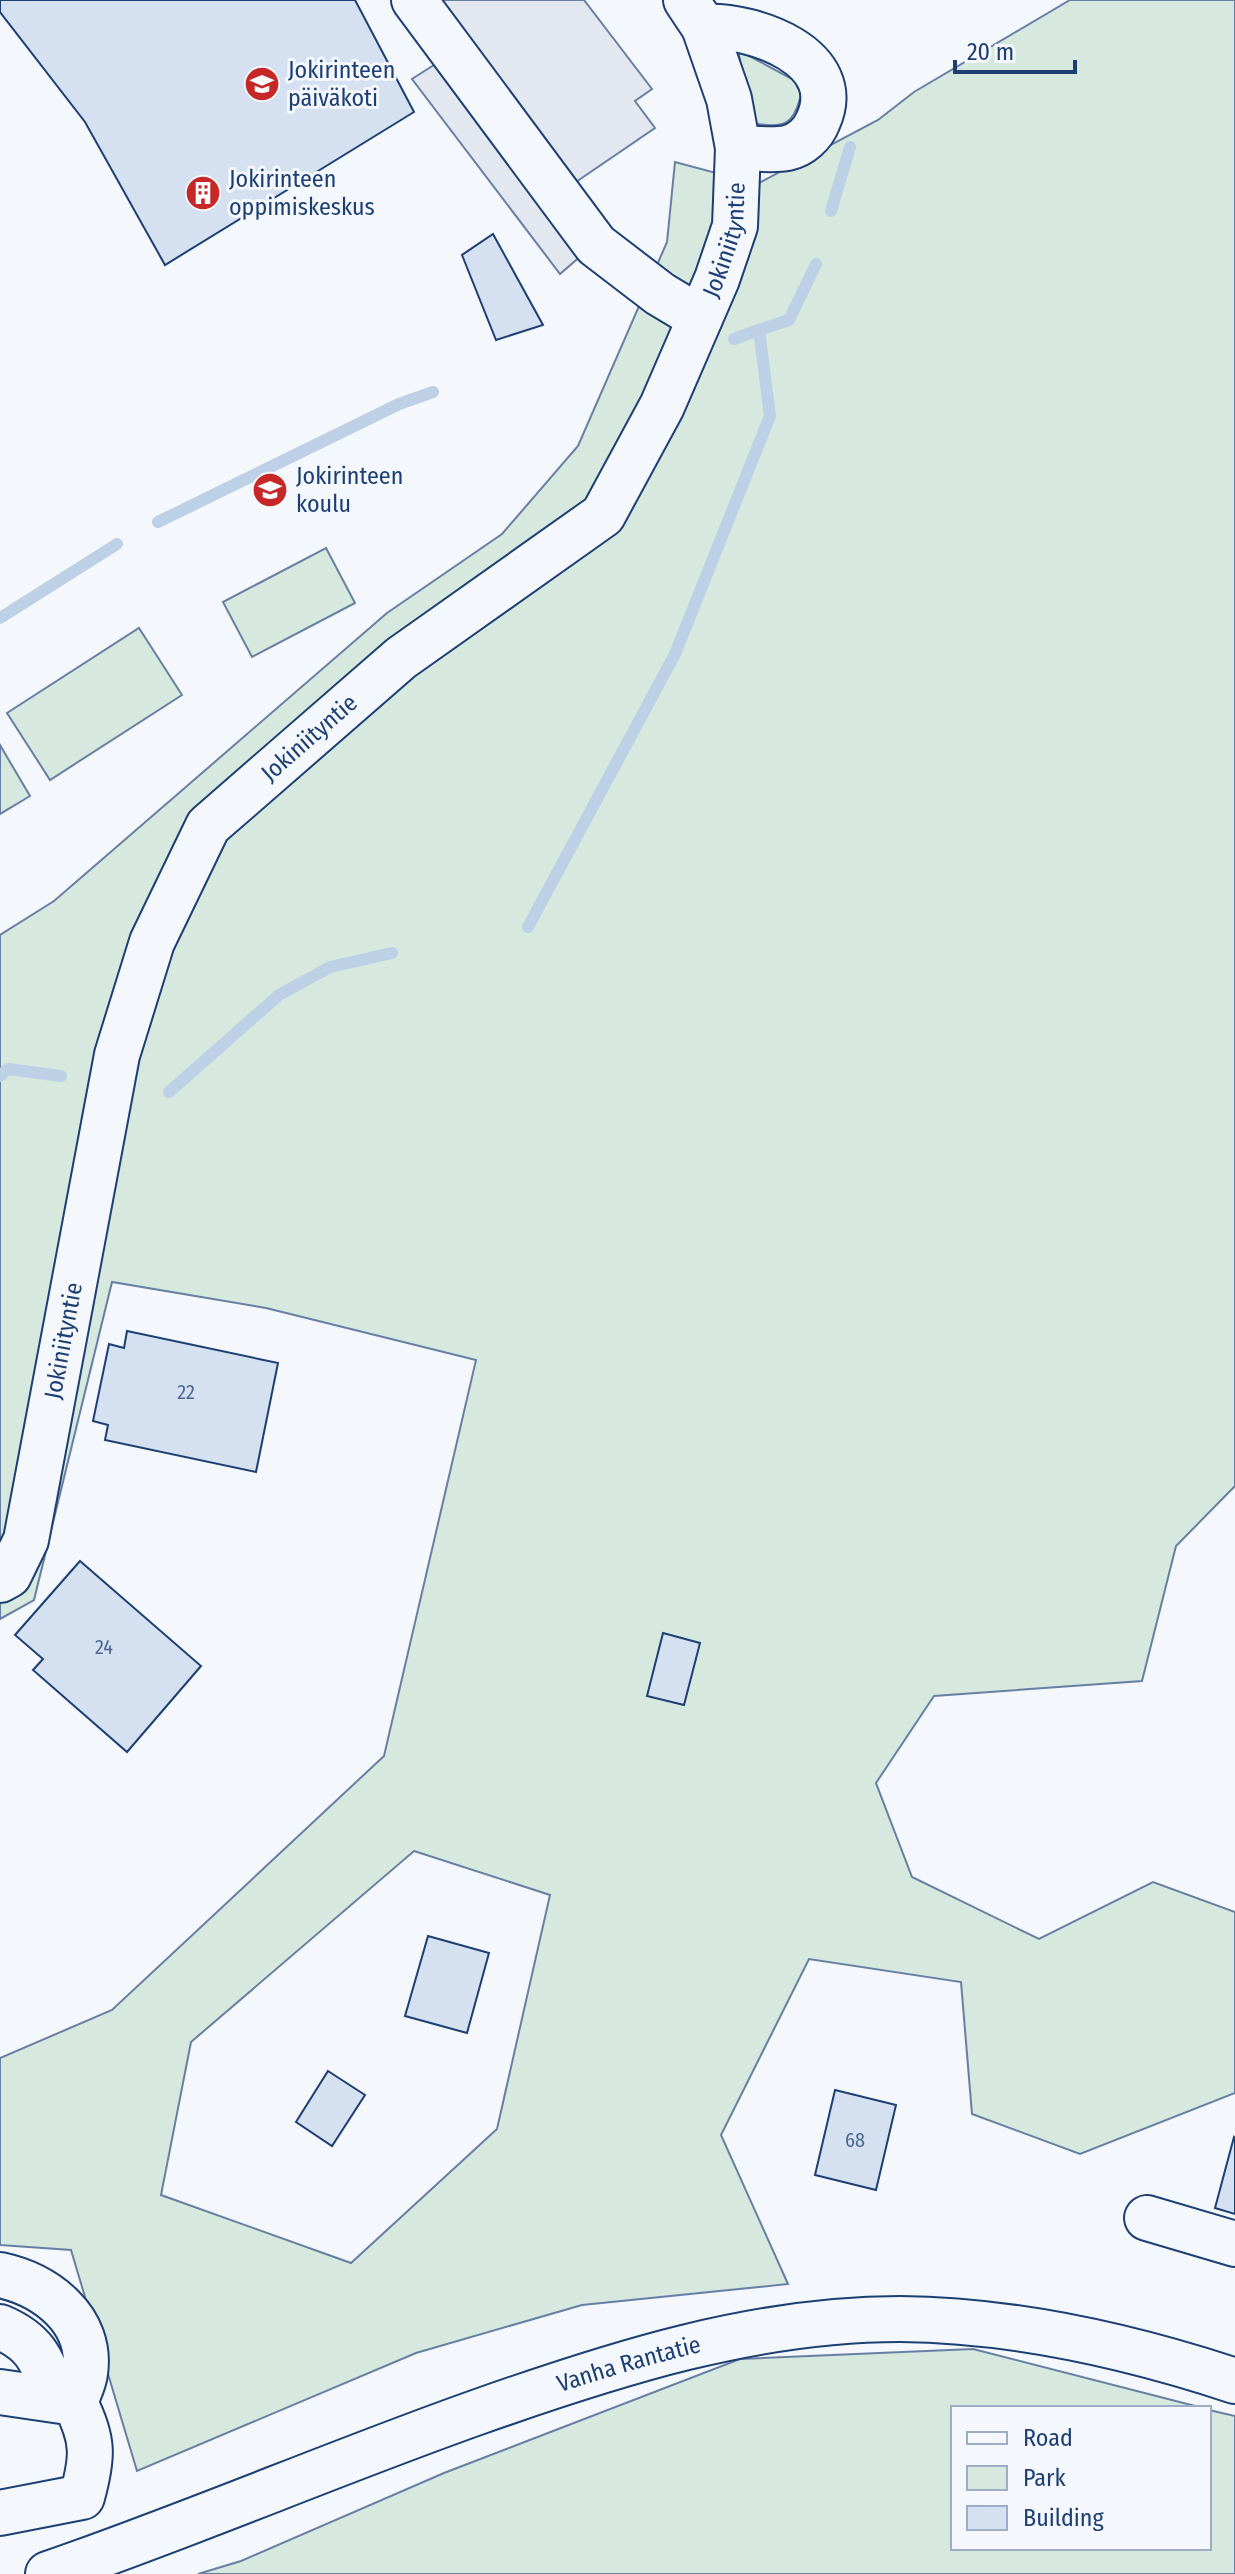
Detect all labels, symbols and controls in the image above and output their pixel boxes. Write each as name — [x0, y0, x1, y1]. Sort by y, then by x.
scale bar — [955, 24, 1075, 74]
text: 20 m — [967, 38, 1014, 66]
place label: Jokirinteen päiväkoti — [288, 56, 395, 112]
school or university icon: Jokirinteen päiväkoti — [243, 65, 281, 103]
place label: Jokirinteen oppimiskeskus — [229, 165, 375, 221]
building icon: Jokirinteen oppimiskeskus — [184, 174, 222, 212]
street label: Jokiniityntie — [697, 182, 751, 302]
place label: Jokirinteen koulu — [296, 462, 403, 518]
school or university icon: Jokirinteen koulu — [251, 471, 289, 509]
street label: Jokiniityntie — [255, 689, 363, 787]
street label: Jokiniityntie — [39, 1280, 88, 1401]
house number: 22 — [177, 1380, 195, 1404]
house number: 24 — [95, 1635, 113, 1659]
house number: 68 — [845, 2128, 865, 2152]
street label: Vanha Rantatie — [553, 2330, 704, 2398]
legend — [951, 2406, 1211, 2550]
text: Road — [1023, 2424, 1073, 2452]
text: Park — [1023, 2464, 1066, 2492]
text: Building — [1023, 2504, 1105, 2532]

